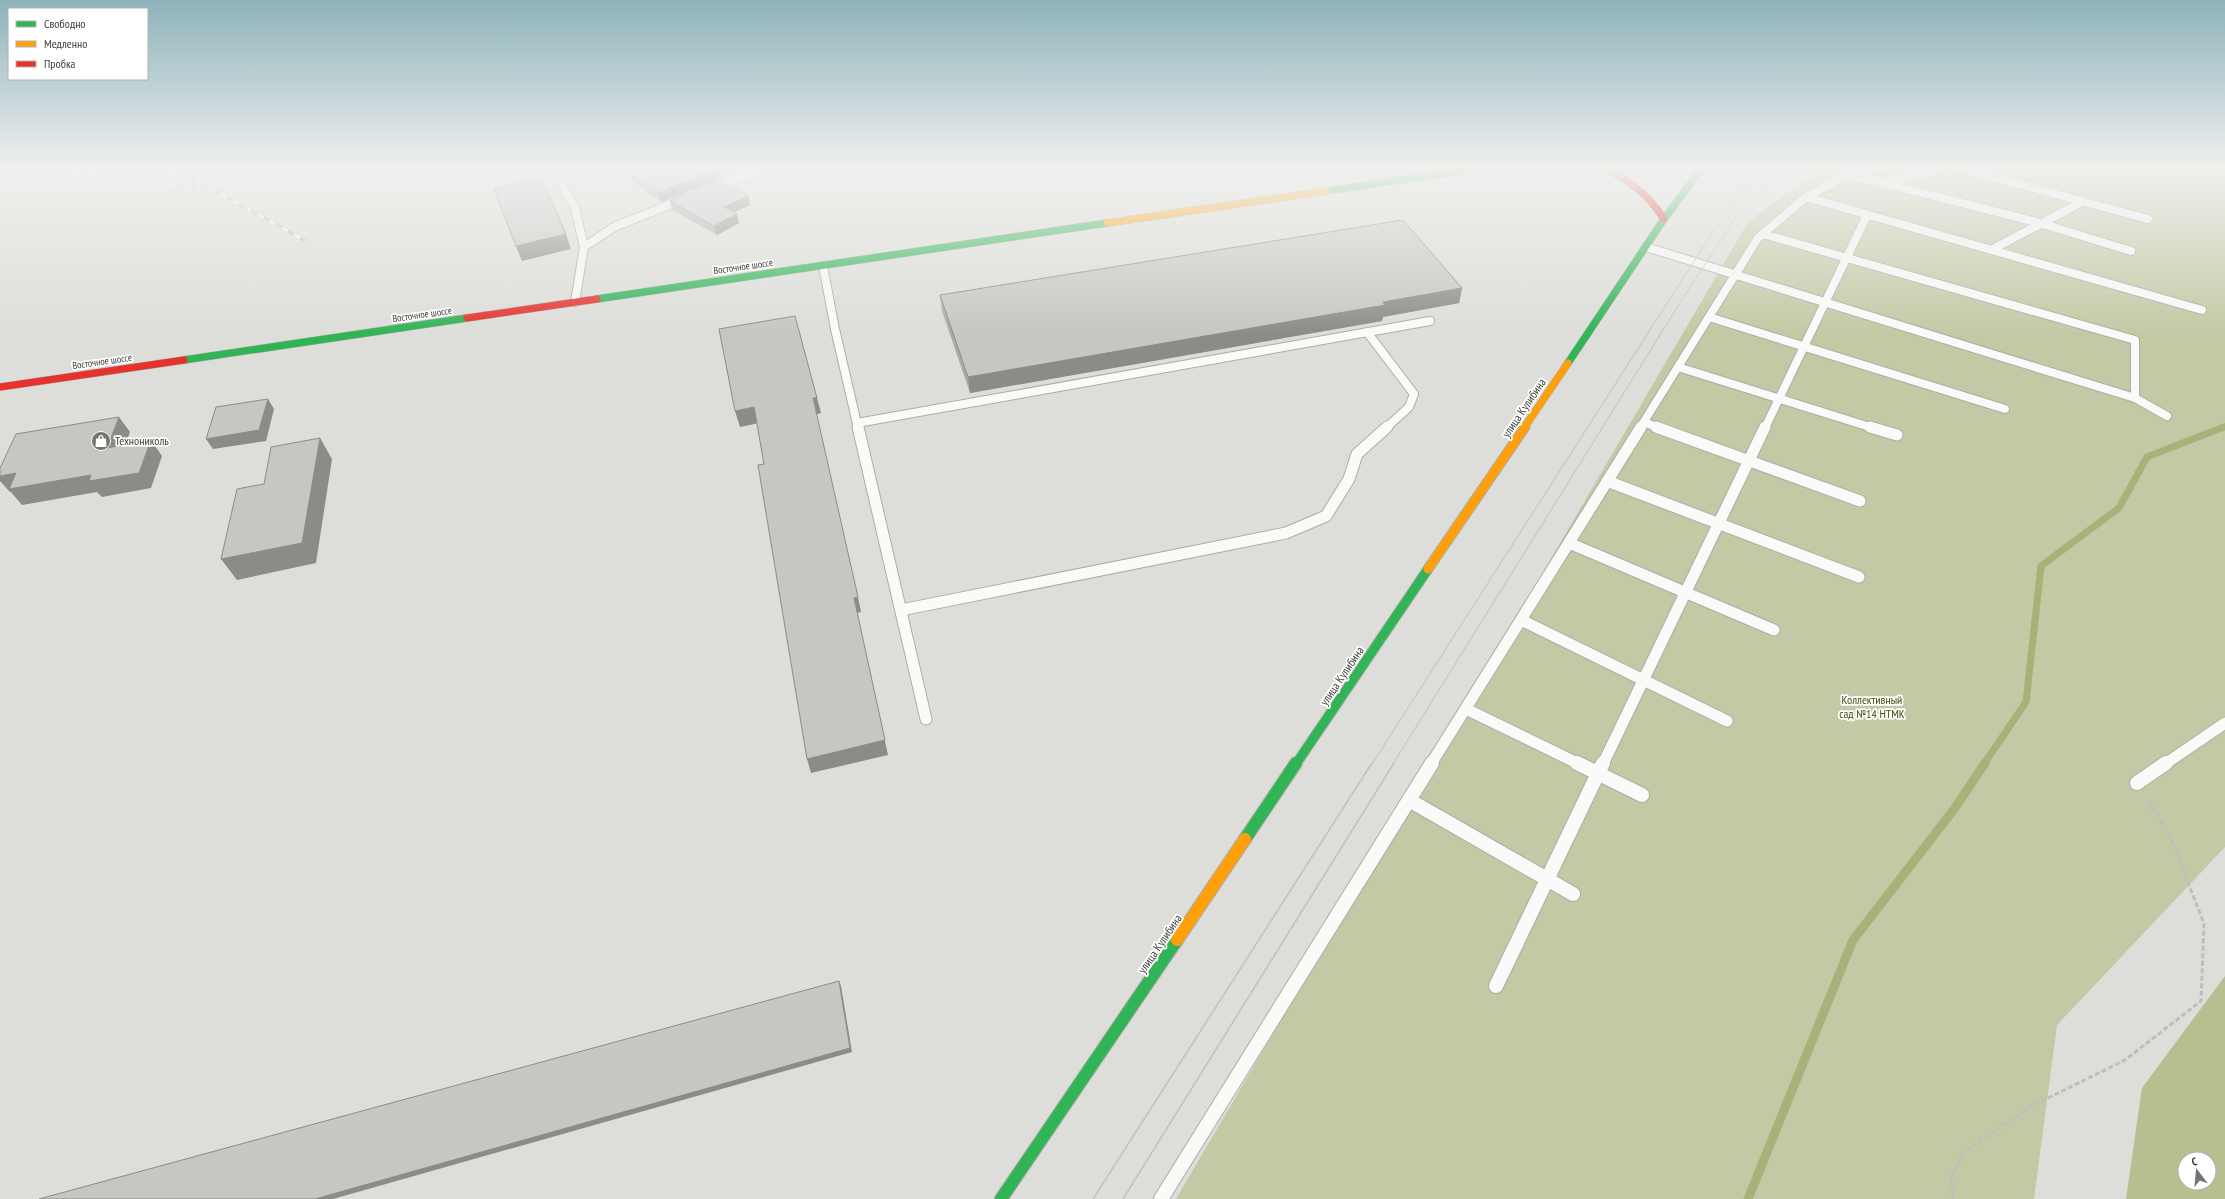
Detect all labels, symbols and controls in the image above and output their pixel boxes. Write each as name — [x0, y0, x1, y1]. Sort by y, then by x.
legend — [8, 8, 148, 80]
text: Свободно — [44, 16, 86, 31]
text: Медленно — [44, 36, 87, 51]
text: Пробка — [44, 56, 76, 71]
street label: Восточное шоссе — [712, 256, 774, 277]
street label: Восточное шоссе — [391, 304, 453, 325]
street label: Восточное шоссе — [71, 351, 133, 372]
street label: улица Кулибина — [1498, 375, 1549, 440]
shop icon: Технониколь — [90, 430, 112, 452]
place label: Технониколь — [115, 433, 169, 448]
street label: улица Кулибина — [1316, 643, 1367, 708]
park label: Коллективный сад №14 НТМК — [1839, 692, 1905, 721]
street label: улица Кулибина — [1134, 911, 1185, 976]
north arrow — [2177, 1151, 2217, 1191]
text: С — [2190, 1154, 2199, 1169]

